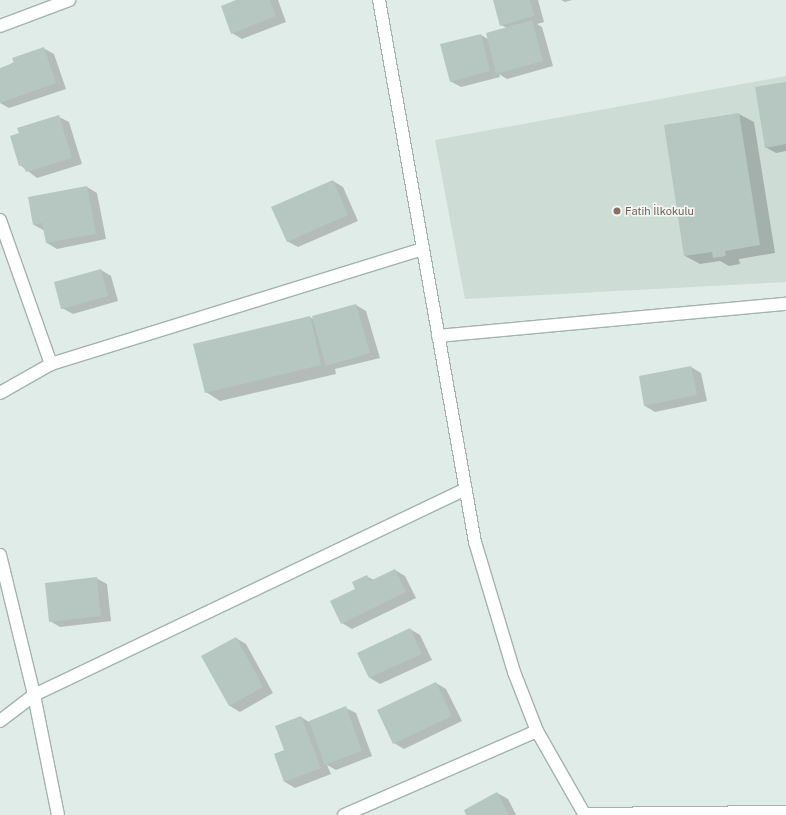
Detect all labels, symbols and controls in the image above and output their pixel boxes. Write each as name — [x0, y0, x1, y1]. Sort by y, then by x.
place label: Fatih İlkokulu — [625, 204, 694, 218]
marker: Fatih İlkokulu — [612, 206, 622, 216]

